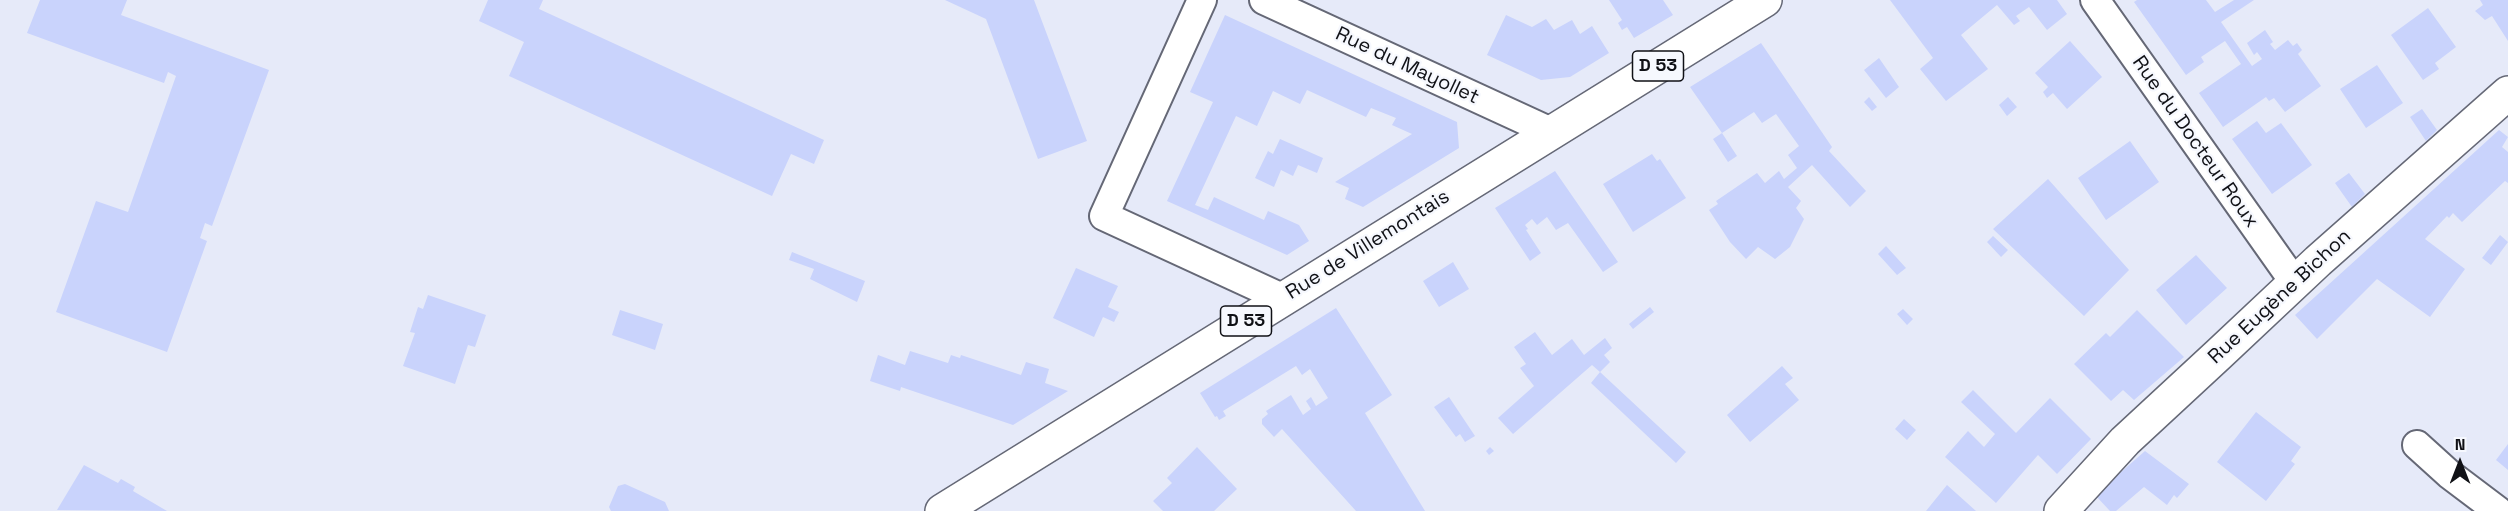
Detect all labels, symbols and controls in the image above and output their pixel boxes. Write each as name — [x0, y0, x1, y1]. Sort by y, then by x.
street label: Rue du Mayollet — [1331, 22, 1483, 110]
road number: D 53 — [1632, 51, 1684, 81]
street label: Rue du Docteur Roux — [2127, 52, 2263, 232]
street label: Rue de Villemontais — [1282, 185, 1454, 305]
street label: Rue Eugène Bichon — [2204, 225, 2356, 369]
road number: D 53 — [1220, 306, 1272, 336]
north arrow — [2430, 433, 2490, 493]
text: N — [2455, 434, 2465, 455]

